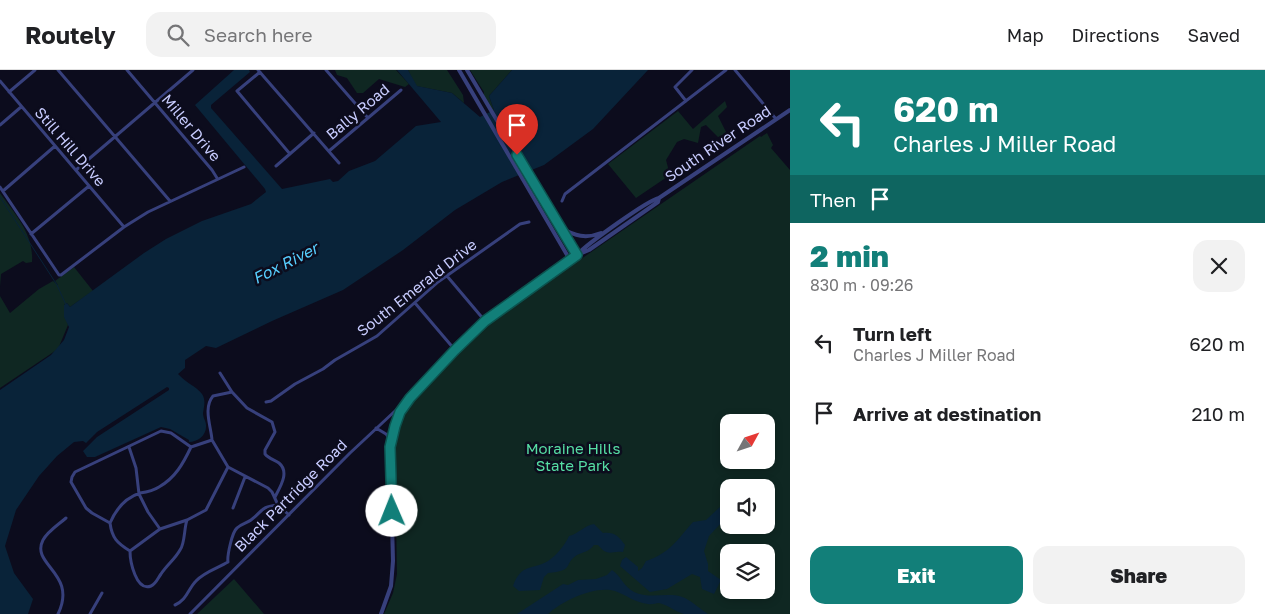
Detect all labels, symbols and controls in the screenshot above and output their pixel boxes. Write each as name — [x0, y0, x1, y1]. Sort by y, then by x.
search box — [146, 12, 496, 57]
text: Routely — [25, 20, 116, 49]
icon: search — [164, 21, 192, 49]
text: Search here — [204, 23, 313, 46]
text: Map — [1007, 24, 1043, 46]
text: Directions — [1071, 24, 1159, 46]
text: Saved — [1187, 24, 1240, 46]
street label: Bally Road — [322, 80, 393, 143]
text: 620 m — [893, 88, 999, 130]
street label: Miller Drive — [159, 90, 225, 165]
icon: left — [810, 90, 875, 155]
street label: South River Road — [661, 101, 774, 185]
street label: Still Hill Drive — [32, 103, 110, 190]
pin — [496, 104, 538, 155]
icon: arrive — [503, 111, 531, 139]
text: Charles J Miller Road — [893, 130, 1116, 157]
icon: arrive — [866, 185, 894, 213]
text: Then — [810, 188, 856, 211]
street label: South Emerald Drive — [353, 235, 480, 339]
water label: Fox River — [249, 237, 324, 288]
text: 2 min — [810, 238, 889, 274]
button: close — [1193, 240, 1245, 292]
text: 830 m · 09:26 — [810, 275, 913, 295]
text: Turn left — [853, 322, 932, 345]
icon: left — [810, 329, 838, 357]
text: 620 m — [1189, 332, 1245, 355]
text: Charles J Miller Road — [853, 345, 1015, 365]
icon: arrive — [810, 399, 838, 427]
text: Arrive at destination — [853, 402, 1041, 425]
text: 210 m — [1191, 402, 1245, 425]
north arrow — [720, 414, 775, 469]
map controls — [720, 414, 775, 599]
street label: Black Partridge Road — [230, 435, 350, 555]
park label: Moraine Hills State Park — [526, 439, 620, 474]
button: sound — [720, 479, 775, 534]
position arrow — [365, 484, 417, 536]
button: layers — [720, 544, 775, 599]
button: Exit — [810, 546, 1023, 604]
button: Share — [1033, 546, 1245, 604]

